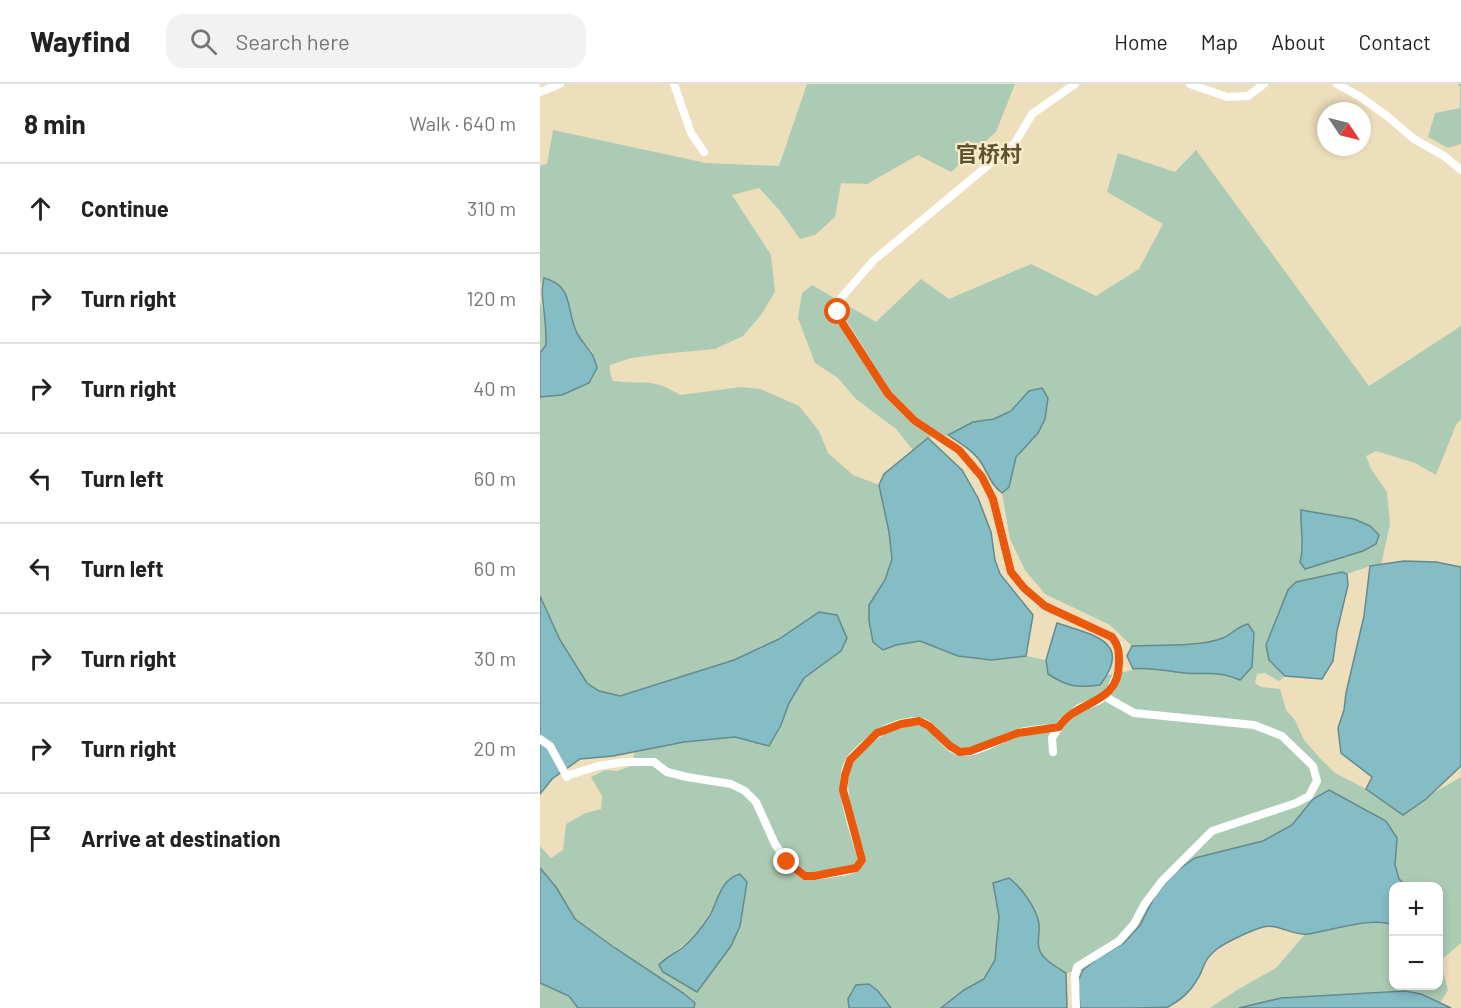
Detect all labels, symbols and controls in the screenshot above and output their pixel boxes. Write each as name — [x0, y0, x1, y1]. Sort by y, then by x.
search box — [166, 14, 586, 68]
text: Wayfind — [30, 24, 130, 58]
icon: search — [187, 25, 220, 58]
text: Search here — [235, 28, 350, 54]
text: Home — [1114, 29, 1168, 54]
text: Map — [1201, 29, 1238, 54]
text: About — [1271, 29, 1326, 54]
text: Contact — [1359, 29, 1431, 54]
north arrow — [1317, 102, 1371, 156]
text: 8 min — [24, 108, 86, 139]
text: Walk · 640 m — [409, 111, 516, 135]
district label: 官桥村 — [956, 140, 1022, 166]
icon: ahead — [24, 192, 57, 225]
text: Continue — [81, 195, 169, 221]
text: 310 m — [467, 196, 516, 220]
icon: right — [24, 282, 57, 315]
text: Turn right — [81, 285, 176, 311]
text: 120 m — [466, 286, 516, 310]
route start — [824, 298, 850, 324]
icon: right — [24, 372, 57, 405]
text: Turn right — [81, 375, 176, 401]
text: 40 m — [473, 376, 516, 400]
icon: left — [24, 462, 57, 495]
text: Turn left — [81, 465, 164, 491]
text: 60 m — [474, 466, 516, 490]
icon: left — [24, 552, 57, 585]
text: Turn left — [81, 555, 164, 581]
text: 60 m — [474, 556, 516, 580]
icon: right — [24, 642, 57, 675]
text: Turn right — [81, 645, 176, 671]
text: 30 m — [474, 646, 516, 670]
icon: right — [24, 732, 57, 765]
text: Turn right — [81, 735, 176, 761]
text: 20 m — [473, 736, 516, 760]
icon: arrive — [24, 822, 57, 855]
text: Arrive at destination — [81, 825, 280, 851]
route end — [773, 848, 799, 874]
map controls — [1389, 882, 1443, 990]
button: + — [1389, 882, 1443, 936]
button: − — [1389, 936, 1443, 990]

